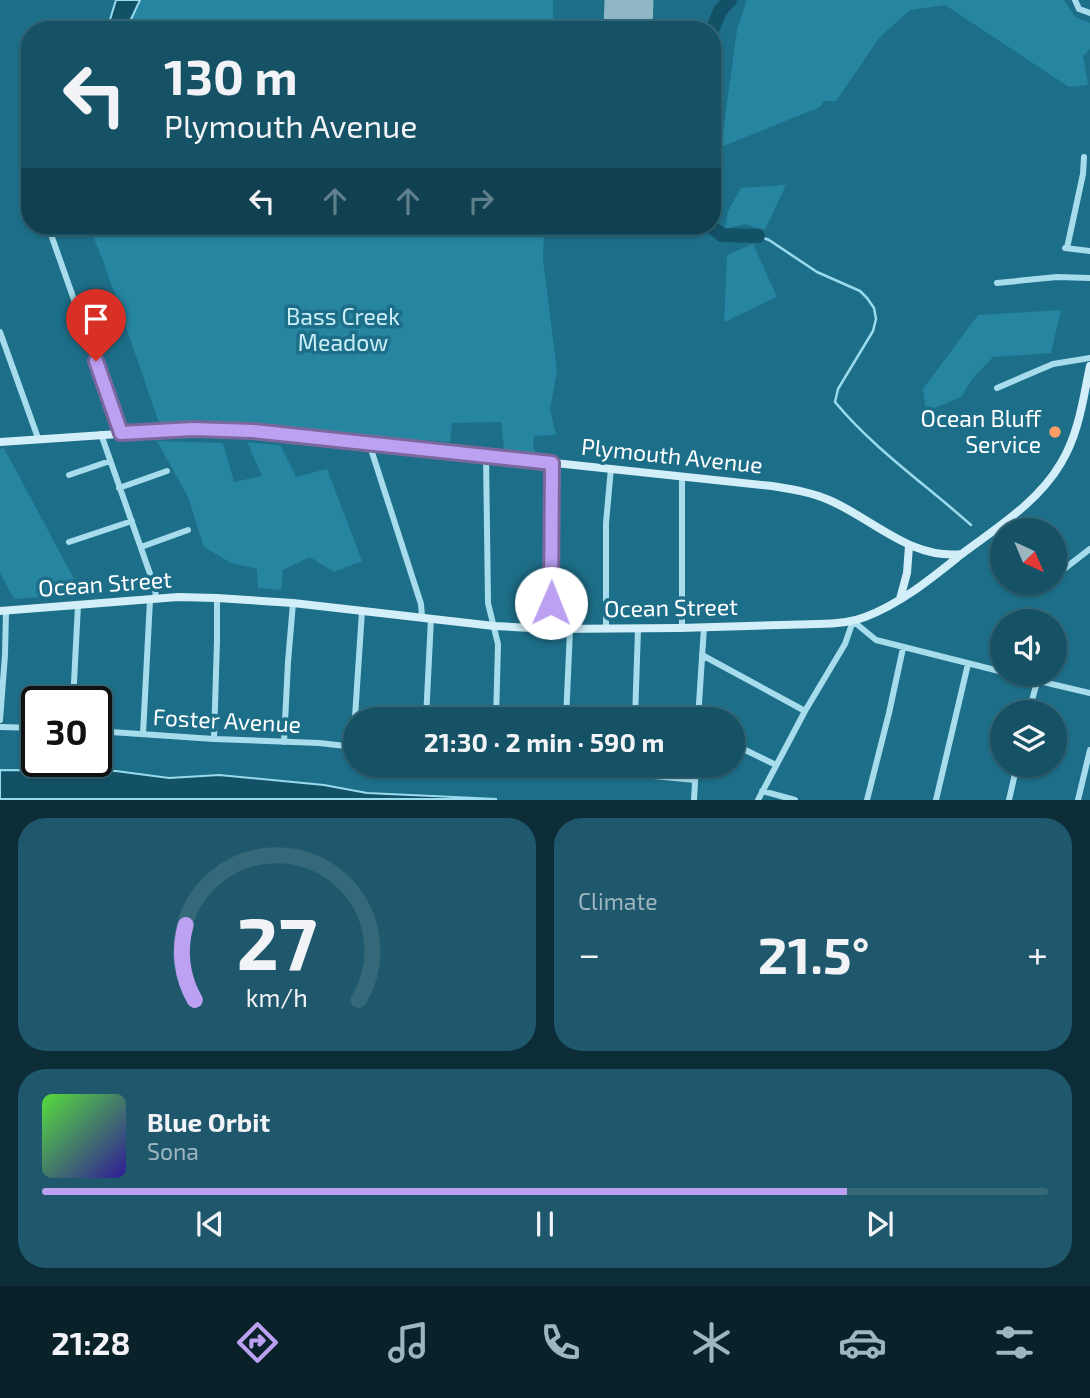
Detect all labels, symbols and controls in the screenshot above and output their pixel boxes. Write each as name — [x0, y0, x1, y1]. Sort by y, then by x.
text: 130 m — [164, 46, 298, 105]
icon: left — [49, 49, 140, 140]
text: Plymouth Avenue — [164, 106, 417, 144]
icon: left — [243, 182, 281, 220]
icon: ahead — [316, 182, 354, 220]
icon: ahead — [389, 182, 427, 220]
icon: right — [462, 182, 500, 220]
pin — [66, 289, 126, 361]
icon: arrive — [77, 300, 115, 338]
park label: Bass Creek Meadow — [286, 302, 400, 356]
place label: Ocean Bluff Service — [921, 404, 1042, 458]
marker: Ocean Bluff Service — [1047, 424, 1063, 440]
street label: Plymouth Avenue — [580, 432, 764, 478]
north arrow — [990, 518, 1068, 595]
map controls — [990, 518, 1067, 777]
street label: Ocean Street — [37, 564, 173, 602]
position arrow — [514, 566, 588, 640]
street label: Ocean Street — [604, 592, 738, 622]
button: sound — [990, 609, 1067, 686]
speed limit sign: 30 — [21, 686, 112, 777]
button: layers — [990, 700, 1067, 777]
street label: Foster Avenue — [152, 702, 302, 738]
text: 21:30 · 2 min · 590 m — [424, 726, 664, 757]
text: Climate — [578, 887, 658, 915]
text: 27 — [237, 898, 317, 986]
text: 21.5° — [758, 922, 870, 984]
text: − — [578, 930, 600, 976]
text: + — [1027, 930, 1048, 976]
text: km/h — [246, 982, 308, 1012]
text: Blue Orbit — [147, 1106, 270, 1137]
text: Sona — [147, 1137, 199, 1165]
icon: previous — [191, 1205, 229, 1243]
icon: pause — [526, 1205, 564, 1243]
icon: next — [861, 1205, 899, 1243]
icon: directions — [233, 1318, 282, 1367]
icon: music — [384, 1318, 433, 1367]
icon: phone — [536, 1318, 585, 1367]
icon: climate — [687, 1318, 736, 1367]
icon: car — [838, 1318, 887, 1367]
icon: filters — [990, 1318, 1039, 1367]
text: 21:28 — [51, 1323, 130, 1361]

